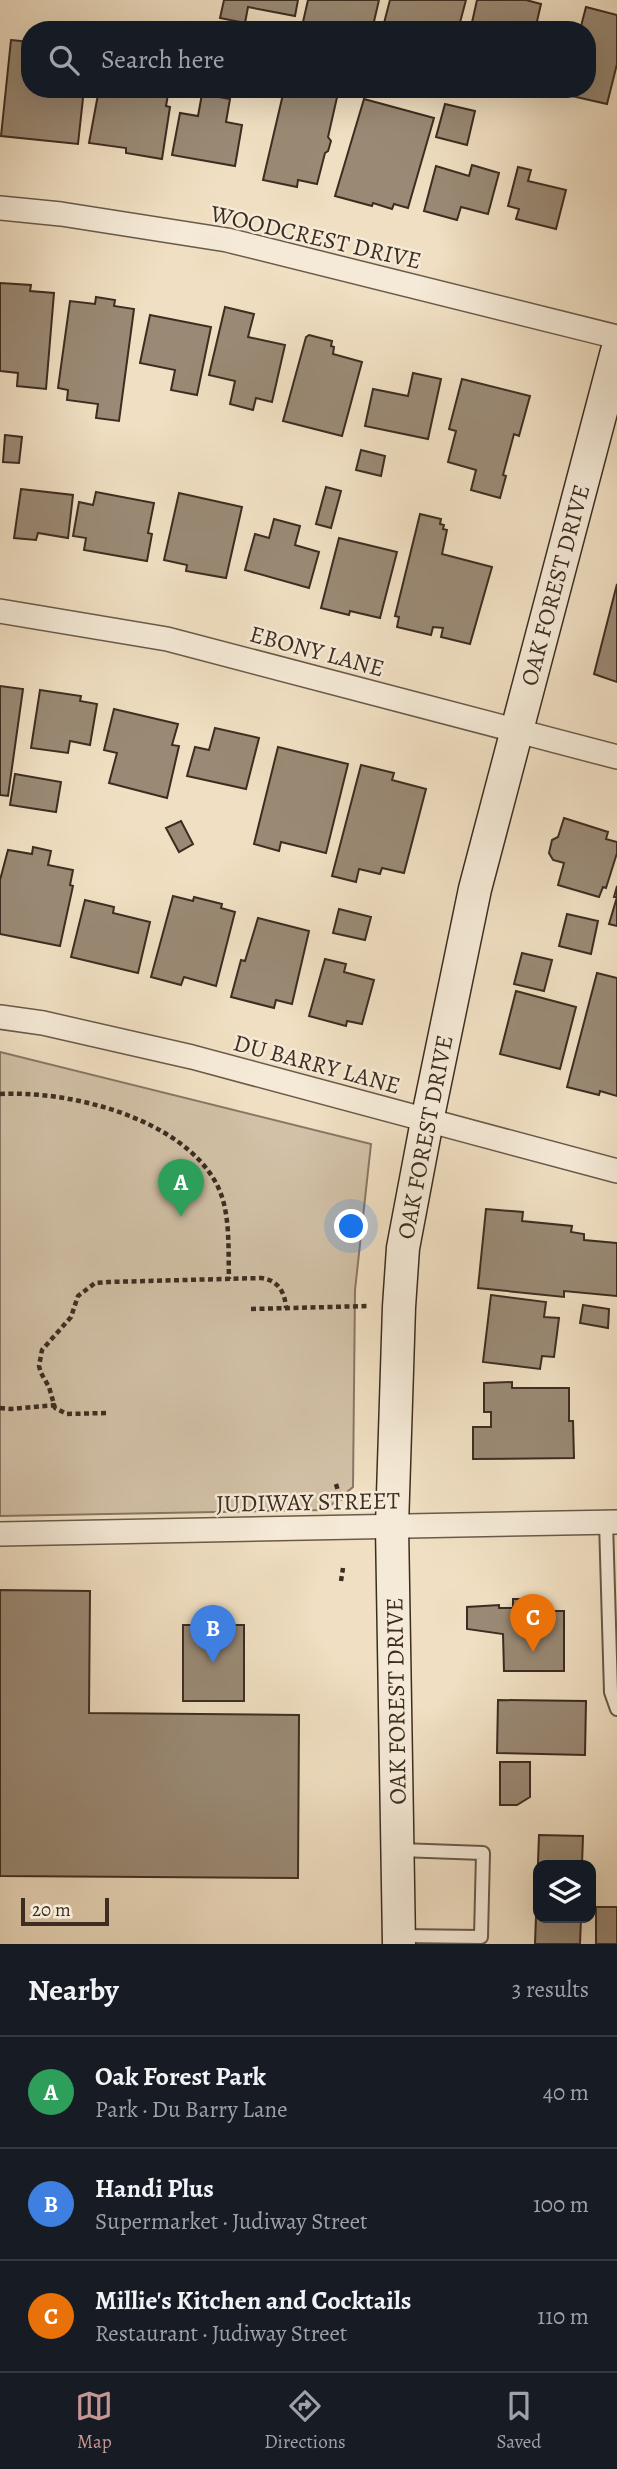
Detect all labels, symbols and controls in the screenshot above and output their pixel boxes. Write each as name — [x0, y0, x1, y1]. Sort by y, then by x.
search box — [21, 21, 596, 98]
icon: search — [45, 41, 83, 79]
text: Search here — [101, 42, 225, 77]
street label: WOODCREST DRIVE — [207, 197, 424, 277]
street label: OAK FOREST DRIVE — [513, 481, 597, 689]
street label: EBONY LANE — [246, 618, 388, 684]
street label: DU BARRY LANE — [230, 1026, 404, 1102]
street label: OAK FOREST DRIVE — [390, 1032, 460, 1242]
pin: A — [158, 1159, 204, 1217]
your location — [334, 1209, 368, 1243]
street label: JUDIWAY STREET — [216, 1484, 400, 1520]
pin: C — [510, 1594, 556, 1652]
street label: OAK FOREST DRIVE — [378, 1597, 414, 1805]
pin: B — [190, 1605, 236, 1663]
map controls — [533, 1860, 596, 1923]
button: layers — [533, 1860, 596, 1923]
scale bar — [21, 1895, 108, 1927]
text: 20 m — [32, 1897, 71, 1923]
text: Nearby — [28, 1970, 119, 2010]
text: 3 results — [512, 1974, 589, 2005]
text: Oak Forest Park — [95, 2059, 266, 2094]
text: A — [44, 2077, 58, 2108]
text: 40 m — [543, 2077, 589, 2108]
text: Park · Du Barry Lane — [95, 2094, 288, 2125]
text: Handi Plus — [95, 2171, 214, 2206]
text: B — [44, 2189, 58, 2220]
text: 100 m — [533, 2189, 589, 2220]
text: Supermarket · Judiway Street — [95, 2206, 368, 2237]
text: Millie's Kitchen and Cocktails — [95, 2283, 411, 2318]
text: C — [44, 2301, 58, 2332]
text: 110 m — [537, 2301, 589, 2332]
text: Restaurant · Judiway Street — [95, 2318, 347, 2349]
tab: Map — [75, 2387, 113, 2455]
tab: Directions — [264, 2387, 346, 2455]
tab: Saved — [497, 2387, 542, 2455]

